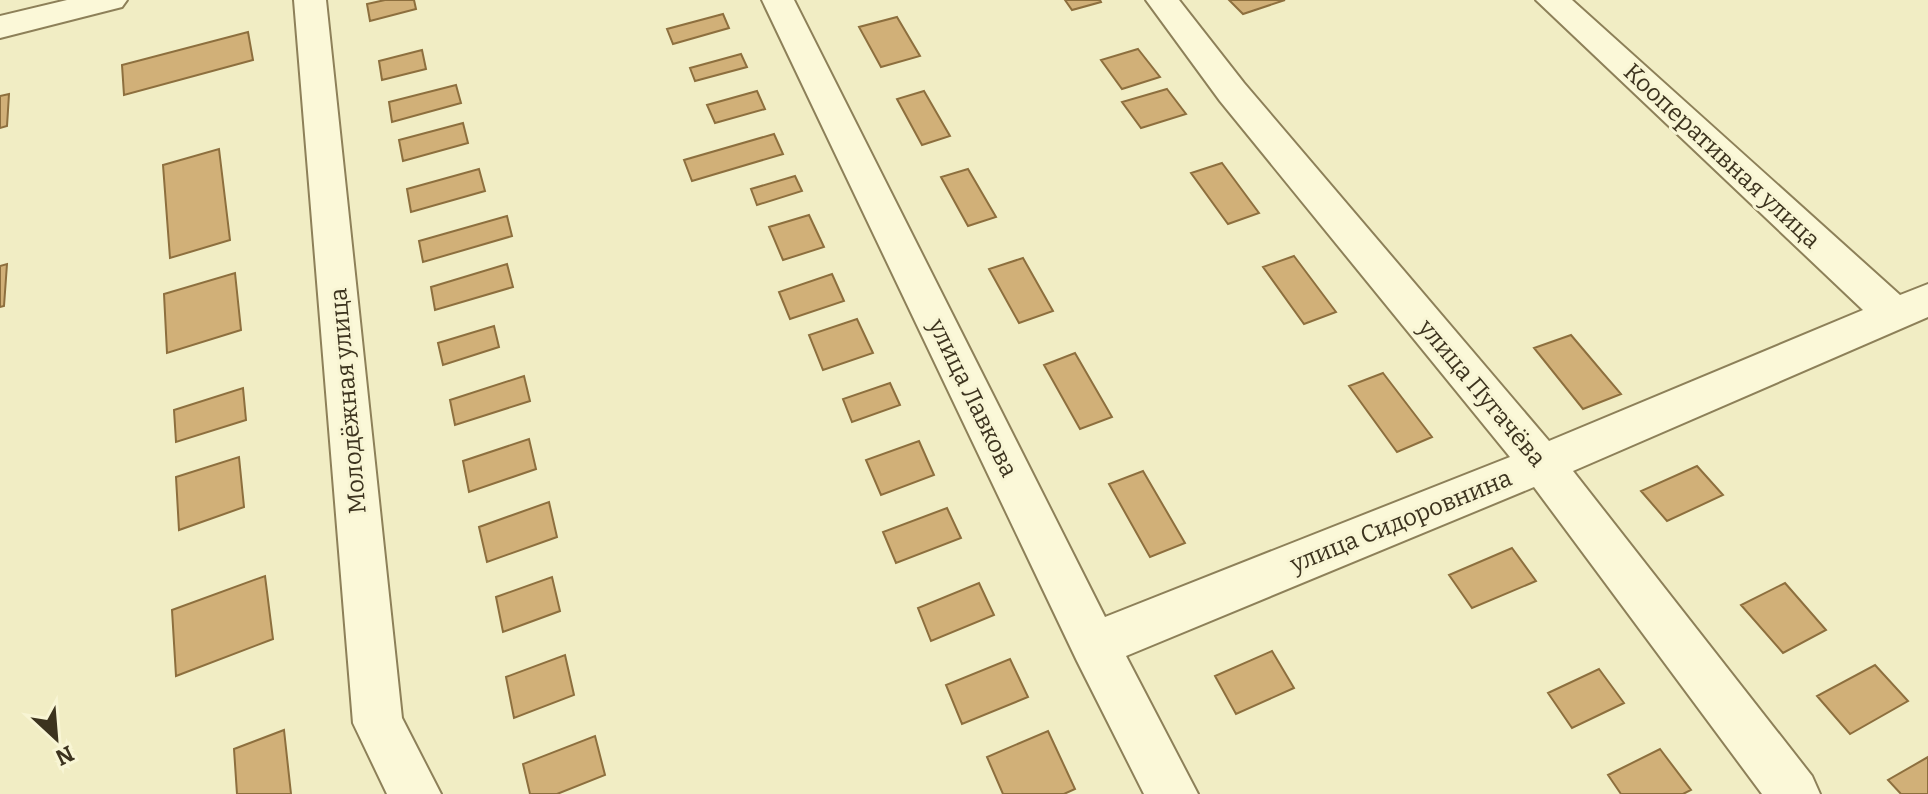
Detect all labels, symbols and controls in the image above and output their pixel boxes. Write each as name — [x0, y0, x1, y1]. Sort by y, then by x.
street label: Кооперативная улица — [1618, 58, 1826, 254]
street label: Молодёжная улица — [324, 287, 372, 515]
street label: улица Пугачёва — [1412, 313, 1552, 472]
street label: улица Лавкова — [922, 314, 1023, 482]
street label: улица Сидоровнина — [1285, 464, 1516, 579]
north arrow — [16, 698, 96, 778]
text: N — [51, 740, 78, 771]

